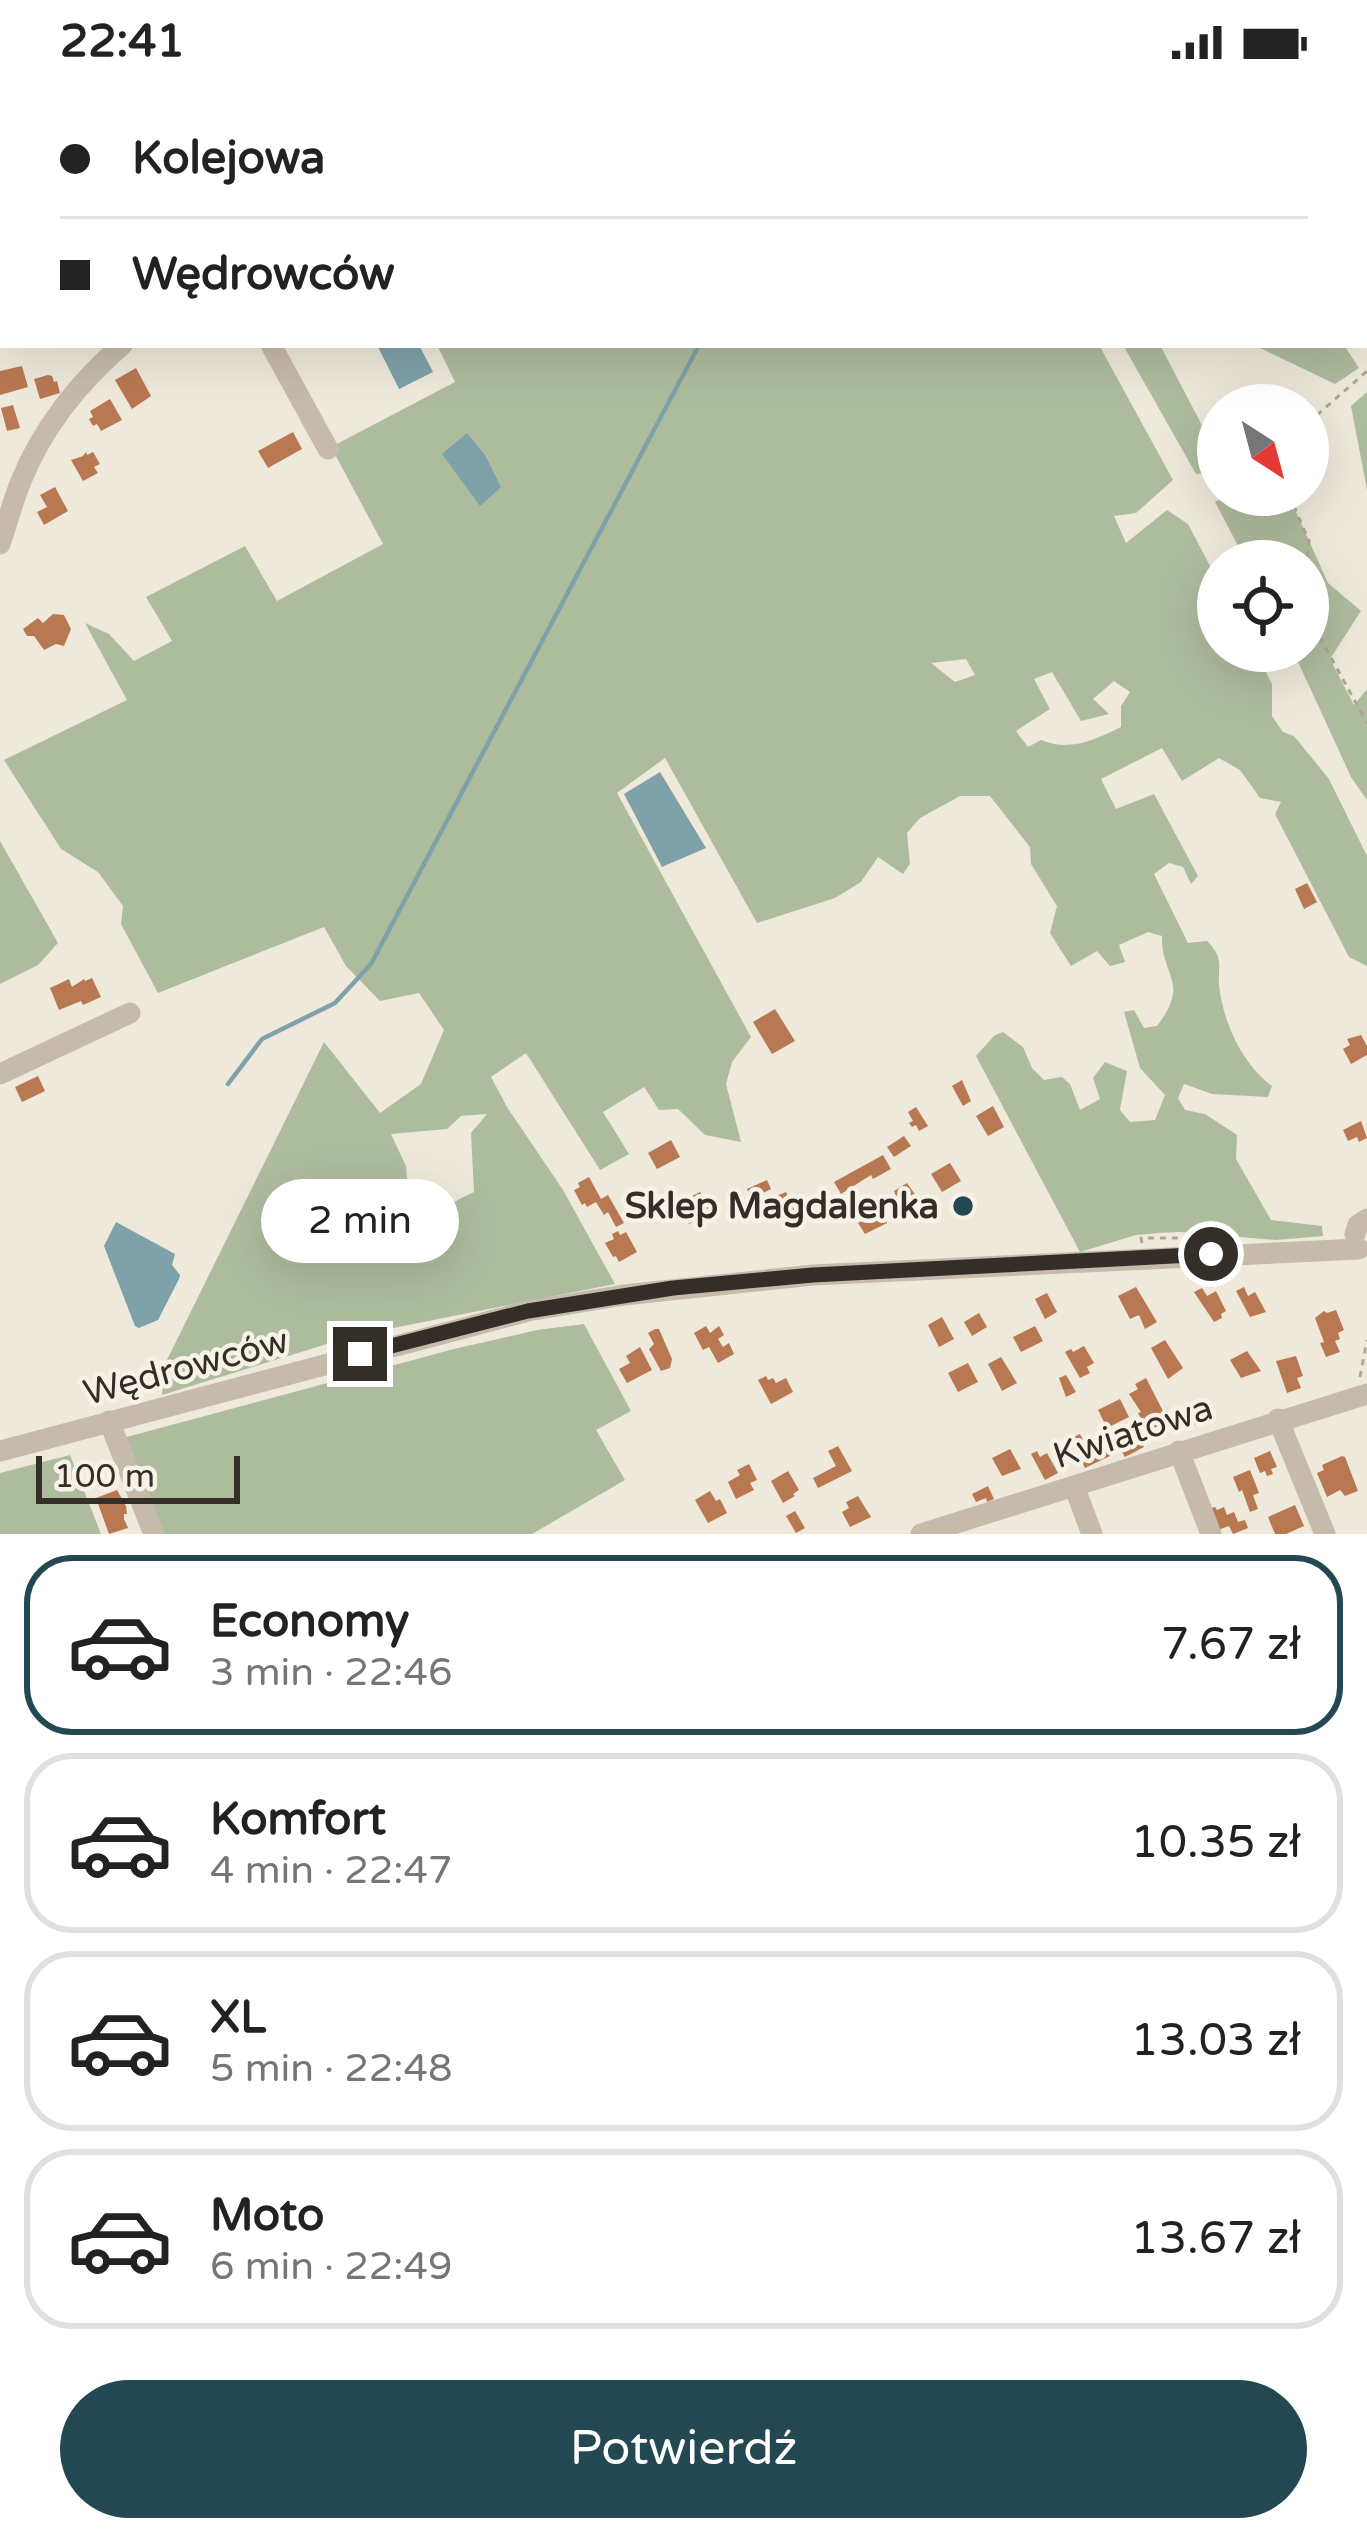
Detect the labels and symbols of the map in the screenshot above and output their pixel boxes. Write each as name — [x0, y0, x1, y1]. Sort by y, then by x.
north arrow — [1197, 384, 1329, 516]
callout: 2 min — [261, 1180, 459, 1264]
place label: Sklep Magdalenka — [625, 1185, 939, 1228]
marker: Sklep Magdalenka — [950, 1193, 976, 1219]
route start — [1184, 1227, 1238, 1281]
street label: Wędrowców — [79, 1319, 293, 1415]
route end — [333, 1327, 387, 1381]
street label: Kwiatowa — [1048, 1386, 1218, 1478]
scale bar — [36, 1450, 240, 1503]

